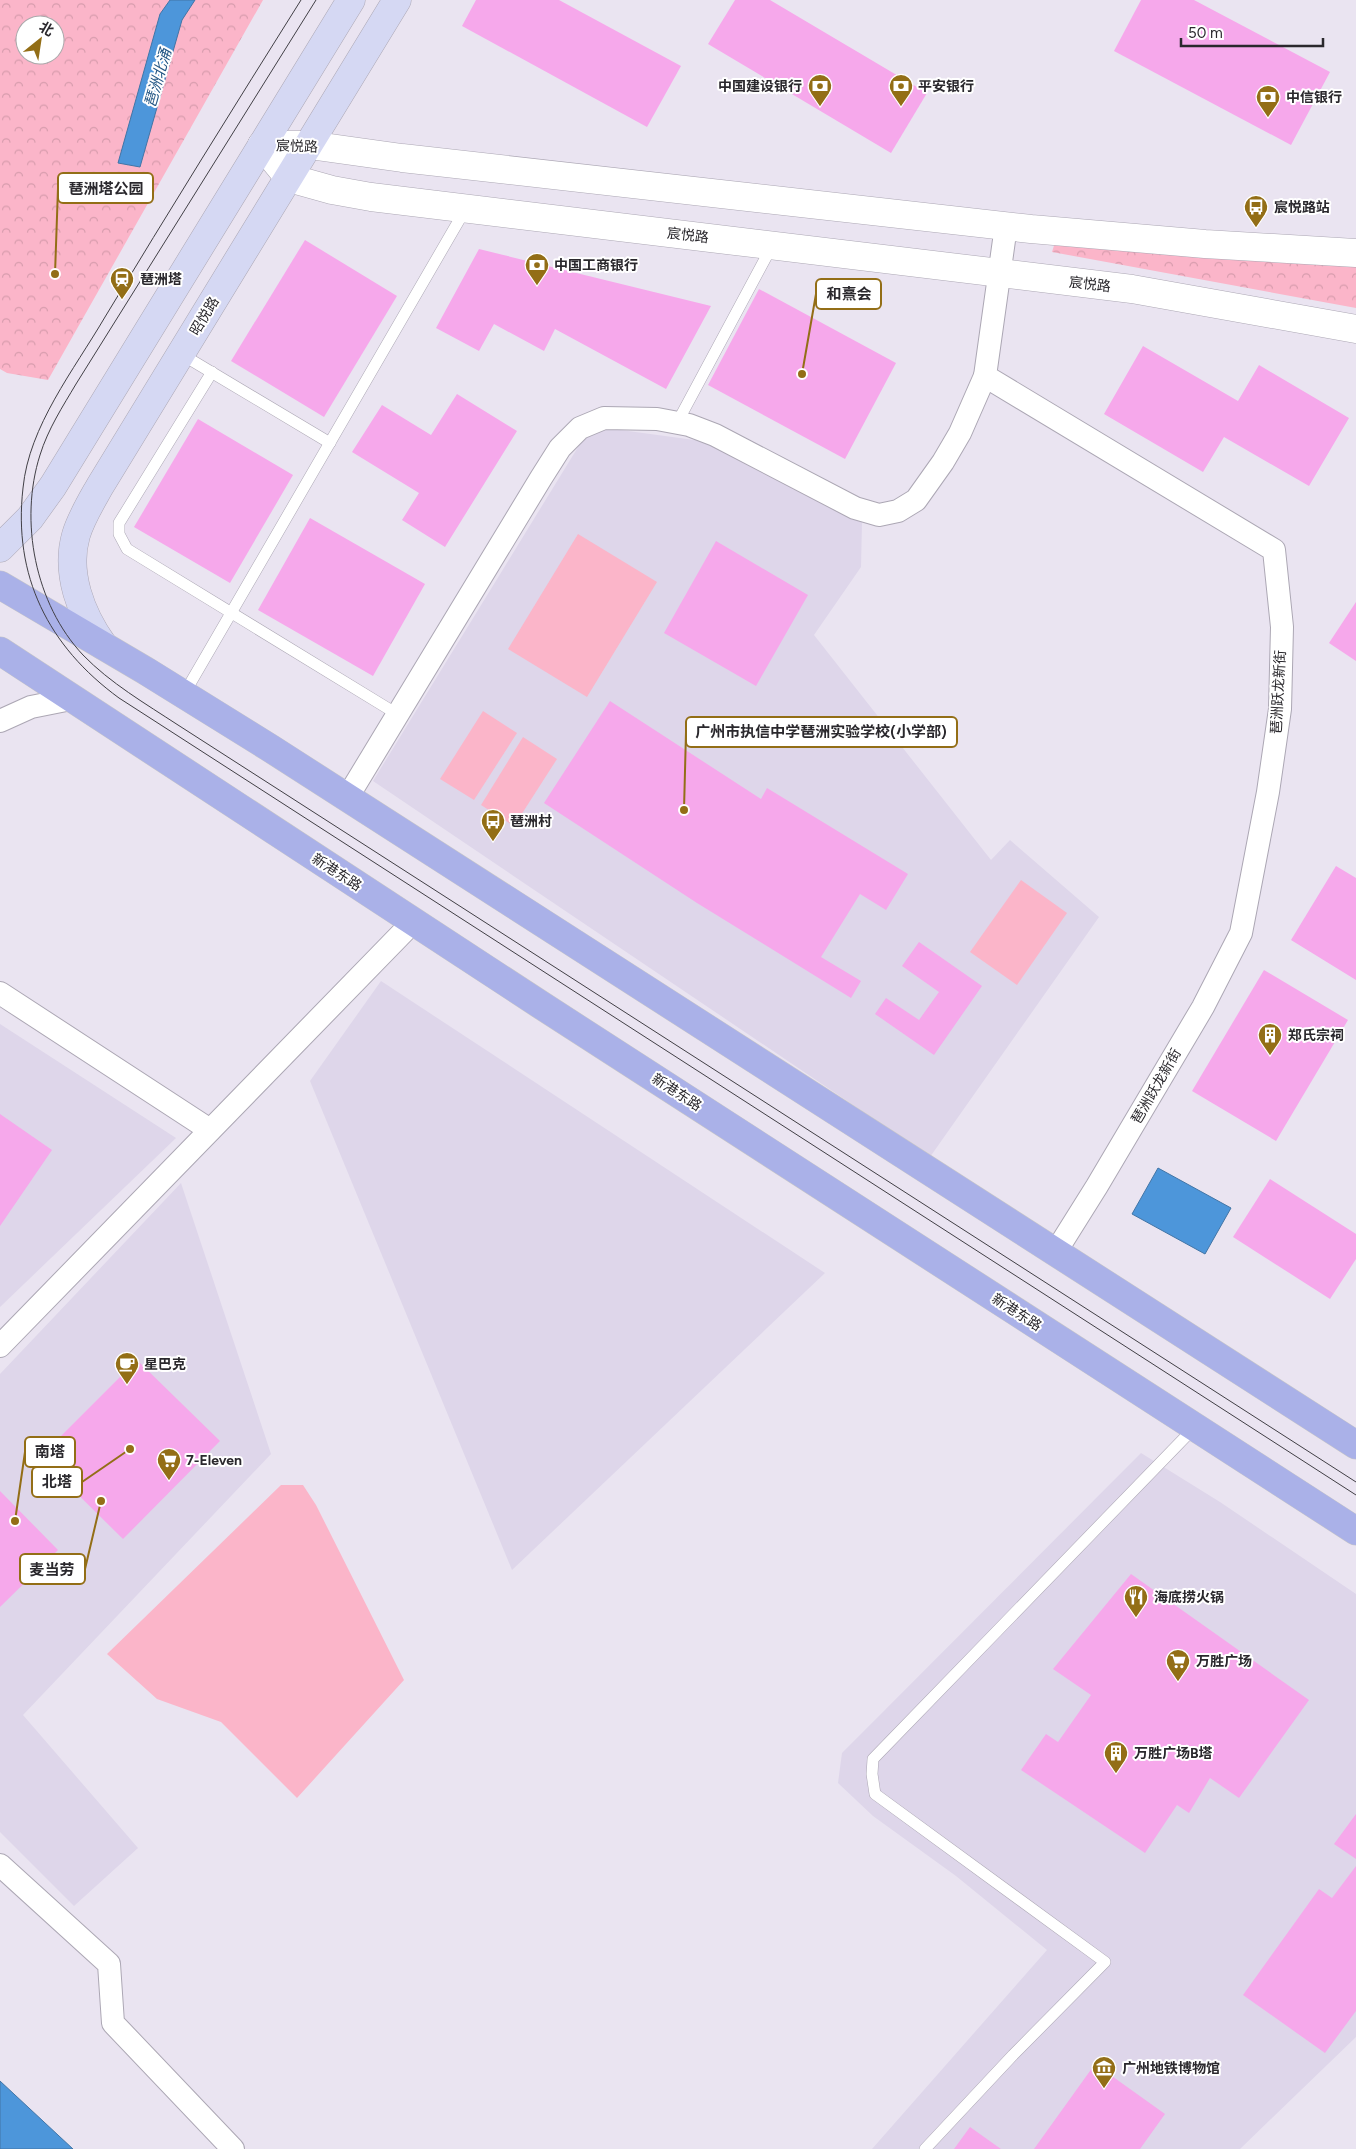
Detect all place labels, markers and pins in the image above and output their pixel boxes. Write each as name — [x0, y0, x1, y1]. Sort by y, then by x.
bank icon: 中国建设银行 — [807, 73, 833, 107]
bank icon: 平安银行 — [888, 73, 914, 107]
place label: 中国建设银行 — [718, 78, 802, 95]
place label: 平安银行 — [918, 78, 974, 95]
bank icon: 中信银行 — [1255, 84, 1281, 118]
place label: 中信银行 — [1286, 89, 1342, 106]
callout: 琶洲塔公园 — [58, 173, 153, 203]
bus stop icon: 宸悦路站 — [1243, 194, 1269, 228]
place label: 宸悦路站 — [1274, 199, 1330, 216]
bank icon: 中国工商银行 — [524, 252, 550, 286]
place label: 中国工商银行 — [554, 257, 638, 274]
station icon: 琶洲塔 — [109, 266, 135, 300]
place label: 琶洲塔 — [140, 271, 182, 288]
callout: 和熹会 — [816, 279, 881, 309]
callout: 广州市执信中学琶洲实验学校(小学部) — [686, 717, 957, 747]
bus stop icon: 琶洲村 — [480, 808, 506, 842]
place label: 琶洲村 — [510, 813, 552, 830]
building icon: 郑氏宗祠 — [1257, 1022, 1283, 1056]
place label: 郑氏宗祠 — [1288, 1027, 1344, 1044]
cafe icon: 星巴克 — [114, 1351, 140, 1385]
place label: 星巴克 — [144, 1356, 186, 1373]
callout: 南塔 — [25, 1437, 75, 1467]
supermarket icon: 7-Eleven — [156, 1447, 182, 1481]
place label: 7-Eleven — [186, 1452, 242, 1469]
callout: 北塔 — [32, 1467, 82, 1497]
callout: 麦当劳 — [20, 1554, 85, 1584]
restaurant icon: 海底捞火锅 — [1123, 1584, 1149, 1618]
place label: 海底捞火锅 — [1154, 1589, 1224, 1606]
supermarket icon: 万胜广场 — [1165, 1648, 1191, 1682]
place label: 万胜广场 — [1196, 1653, 1252, 1670]
building icon: 万胜广场B塔 — [1103, 1740, 1129, 1774]
place label: 万胜广场B塔 — [1134, 1745, 1213, 1762]
museum icon: 广州地铁博物馆 — [1091, 2055, 1117, 2089]
place label: 广州地铁博物馆 — [1122, 2060, 1220, 2077]

